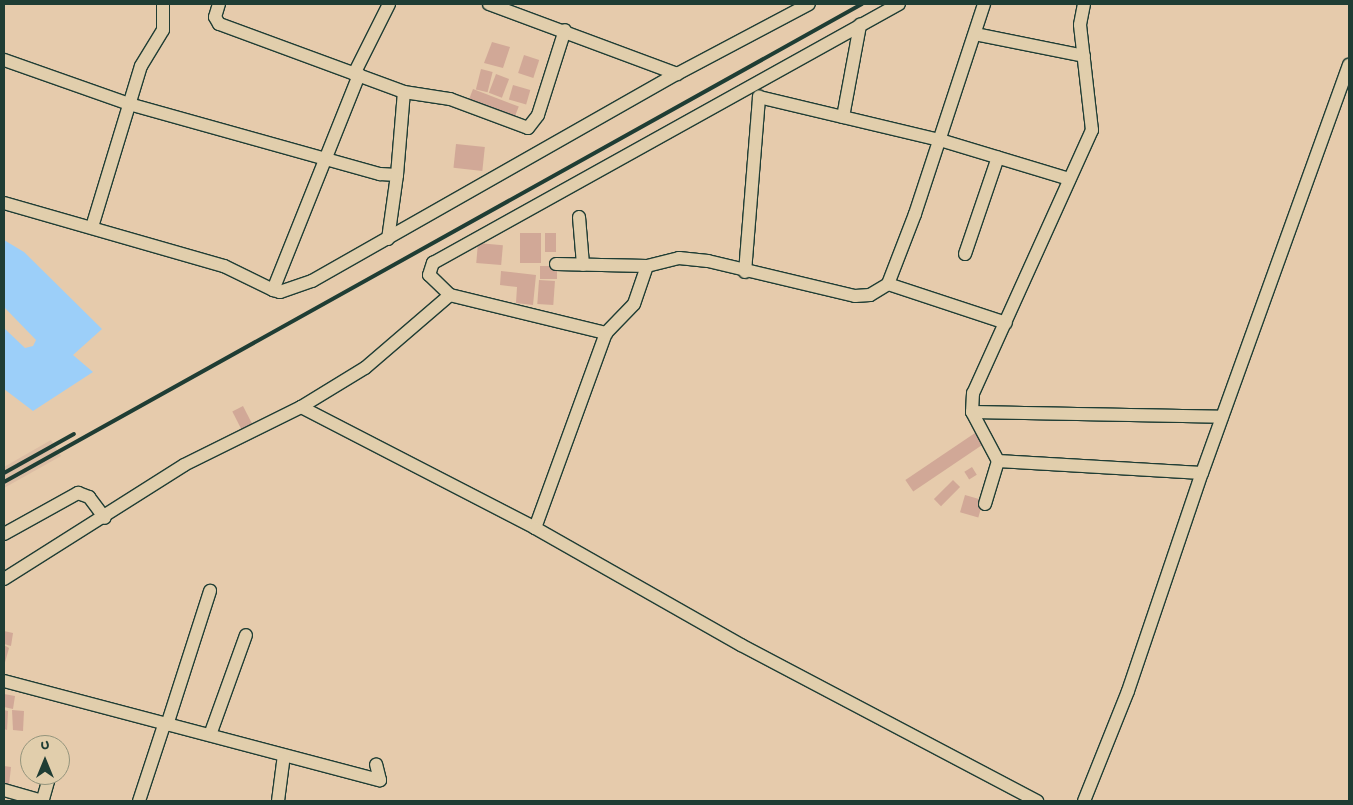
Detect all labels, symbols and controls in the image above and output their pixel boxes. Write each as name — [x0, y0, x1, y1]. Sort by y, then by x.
north arrow — [20, 735, 70, 785]
text: U — [41, 737, 49, 754]

